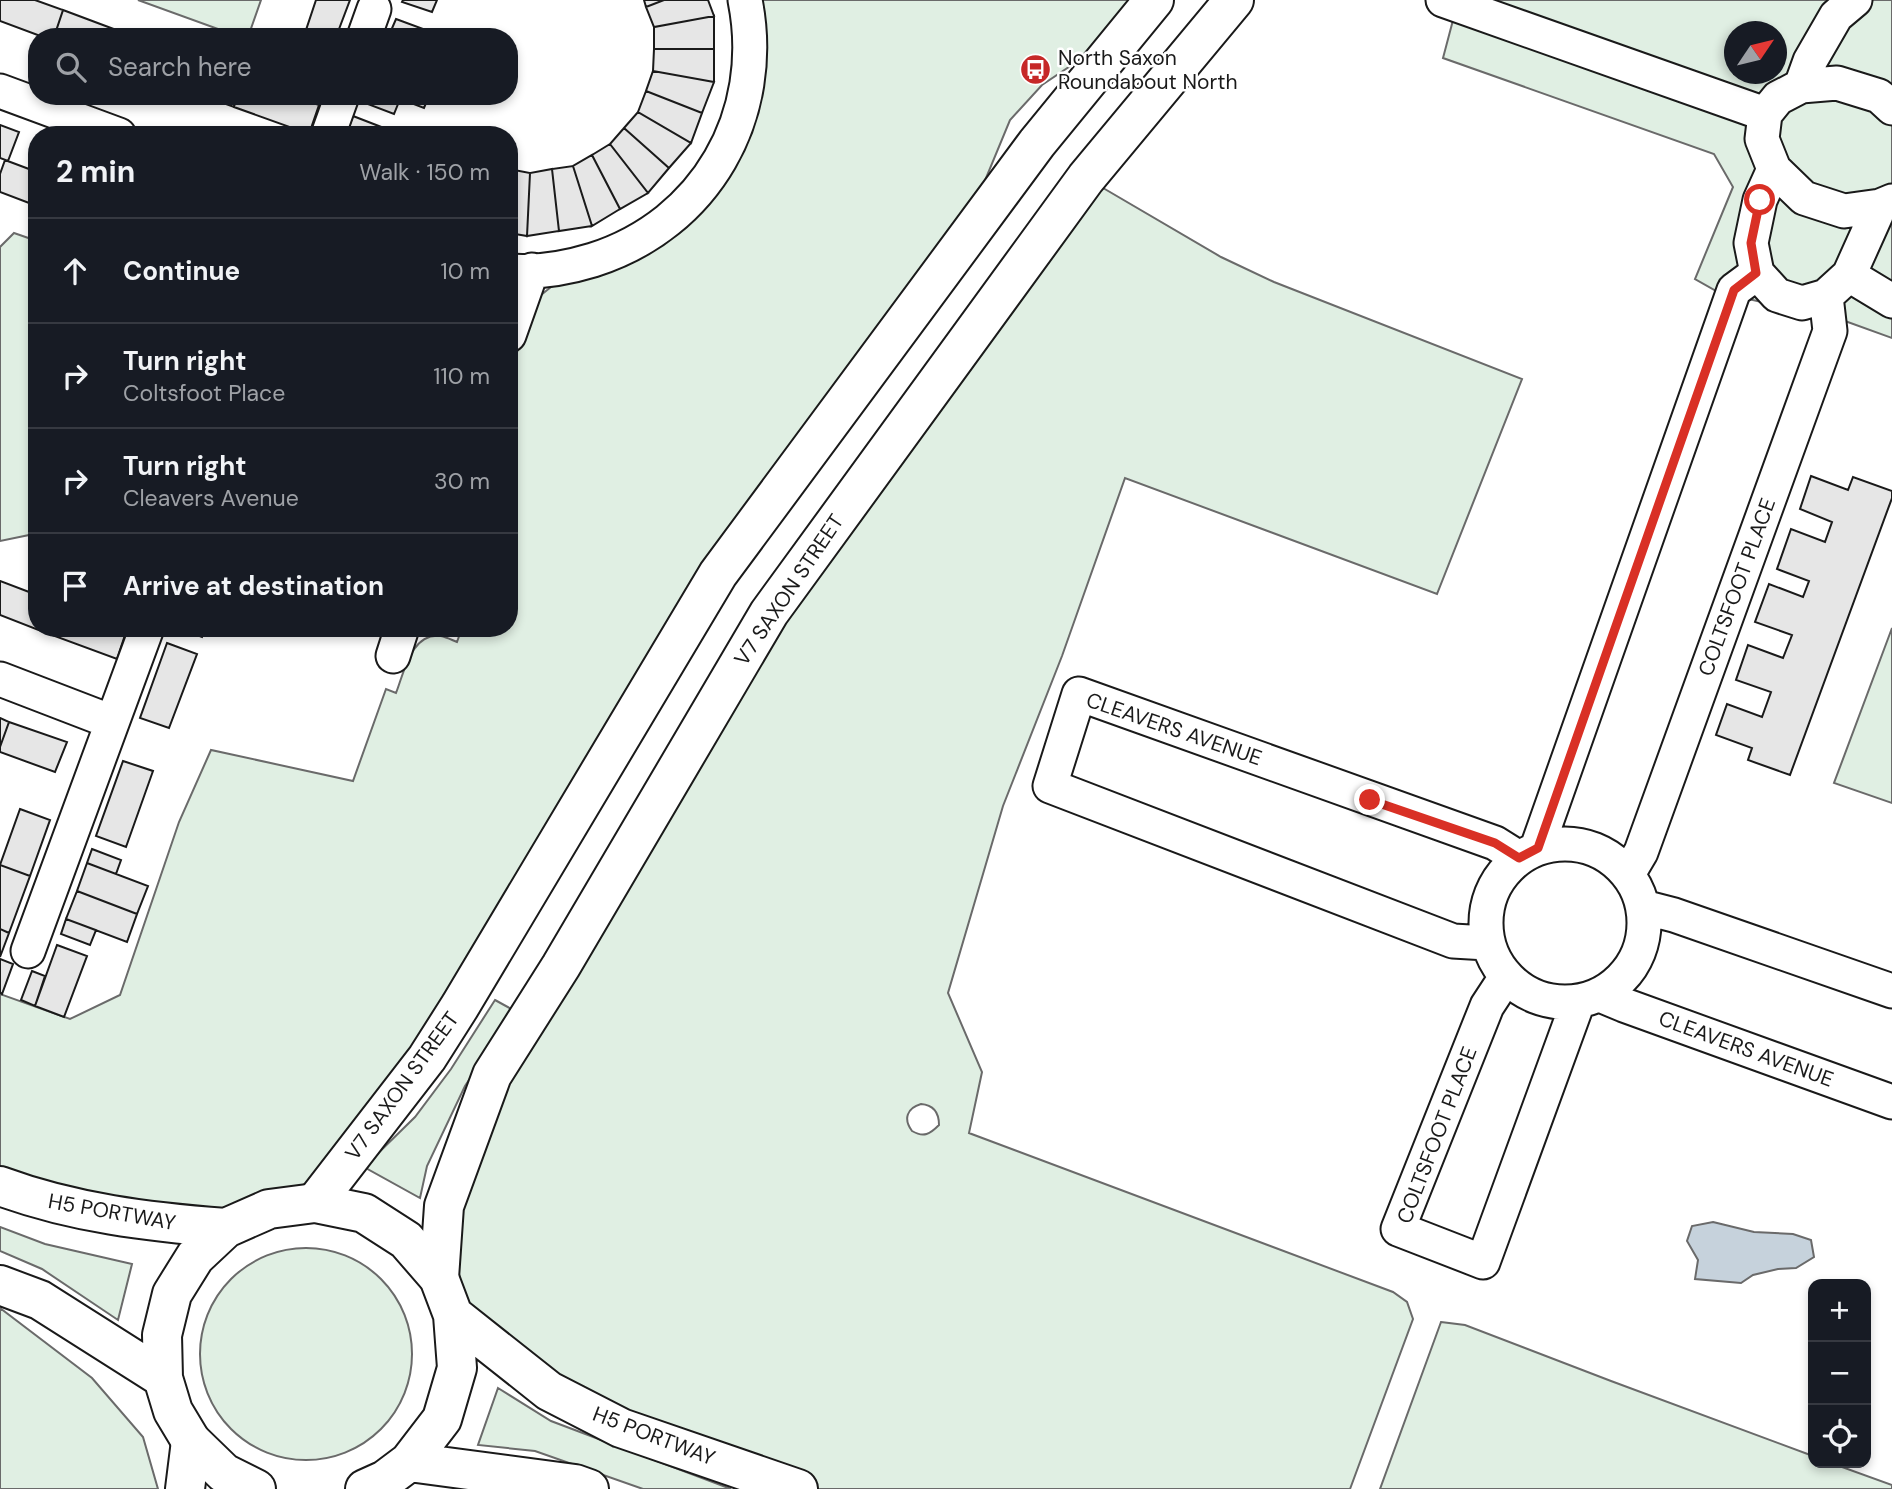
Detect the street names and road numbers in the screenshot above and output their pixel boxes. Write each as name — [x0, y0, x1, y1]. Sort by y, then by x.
street label: COLTSFOOT PLACE — [1692, 494, 1782, 680]
street label: V7 SAXON STREET — [728, 509, 850, 671]
street label: CLEAVERS AVENUE — [1082, 686, 1266, 772]
street label: CLEAVERS AVENUE — [1655, 1004, 1837, 1094]
street label: V7 SAXON STREET — [339, 1006, 465, 1166]
street label: COLTSFOOT PLACE — [1390, 1043, 1484, 1227]
street label: H5 PORTWAY — [46, 1187, 178, 1237]
street label: H5 PORTWAY — [589, 1400, 719, 1472]

